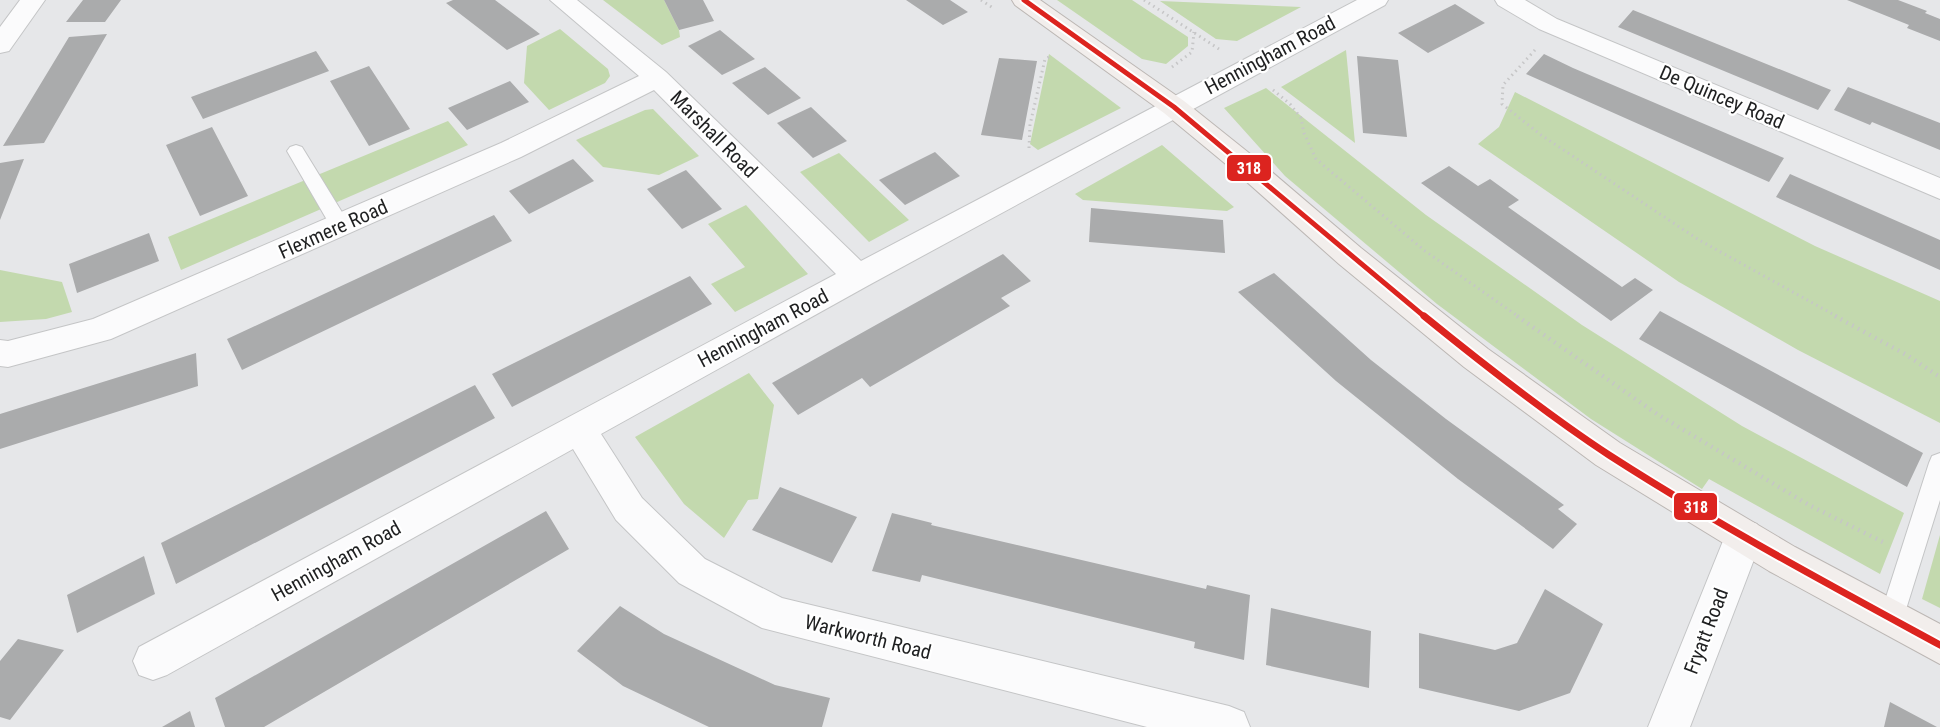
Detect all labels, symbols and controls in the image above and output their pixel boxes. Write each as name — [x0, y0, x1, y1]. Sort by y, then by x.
street label: Henningham Road — [1201, 11, 1339, 99]
street label: De Quincey Road — [1656, 60, 1788, 134]
street label: Marshall Road — [666, 86, 762, 182]
line badge: 318 — [1226, 154, 1272, 182]
text: 318 — [1237, 159, 1261, 178]
street label: Flexmere Road — [275, 194, 391, 264]
street label: Henningham Road — [694, 284, 832, 372]
line badge: 318 — [1673, 492, 1718, 521]
text: 318 — [1684, 498, 1708, 517]
street label: Henningham Road — [267, 516, 405, 606]
street label: Fryatt Road — [1679, 585, 1733, 677]
street label: Warkworth Road — [802, 610, 934, 664]

